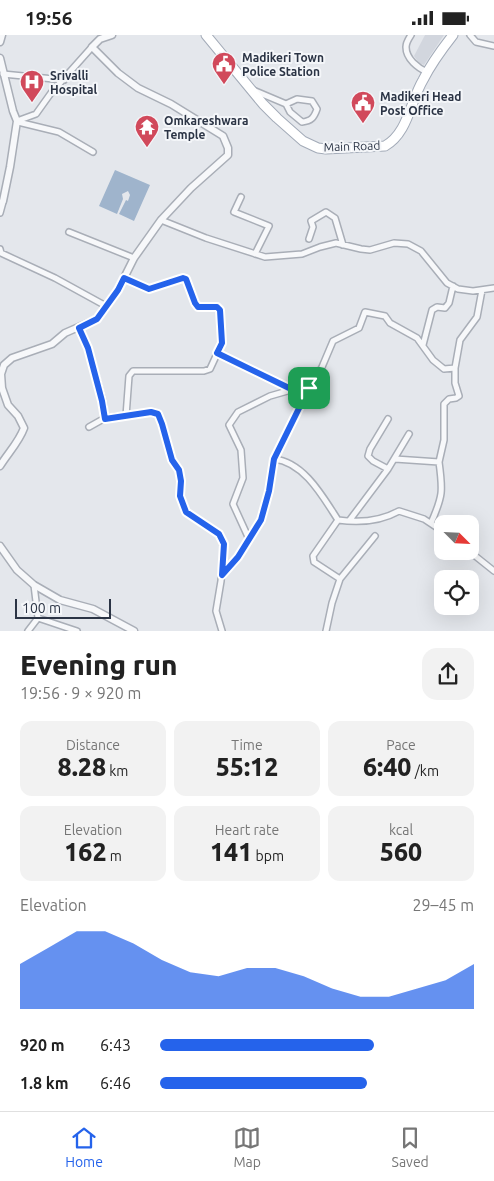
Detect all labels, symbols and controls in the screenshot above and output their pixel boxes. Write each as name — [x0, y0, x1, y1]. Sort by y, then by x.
text: 19:56 — [25, 7, 73, 29]
public building icon: Madikeri Town Police Station — [211, 51, 237, 85]
place label: Madikeri Town Police Station — [242, 51, 324, 78]
hospital icon: Srivalli Hospital — [19, 69, 45, 103]
place label: Srivalli Hospital — [50, 69, 98, 96]
public building icon: Madikeri Head Post Office — [350, 90, 376, 124]
place label: Madikeri Head Post Office — [380, 90, 461, 117]
temple icon: Omkareshwara Temple — [134, 114, 160, 148]
place label: Omkareshwara Temple — [164, 114, 248, 141]
street label: Main Road — [323, 139, 381, 153]
pin — [288, 367, 330, 409]
icon: arrive — [295, 374, 323, 402]
north arrow — [434, 515, 479, 560]
map controls — [434, 515, 479, 615]
button: locate — [434, 570, 479, 615]
scale bar — [15, 596, 111, 619]
text: 100 m — [22, 600, 61, 616]
button: share — [422, 648, 474, 700]
text: Evening run — [20, 649, 178, 680]
text: 19:56 · 9 × 920 m — [20, 684, 141, 702]
text: Distance — [66, 737, 120, 753]
text: Time — [231, 737, 263, 753]
text: Pace — [386, 737, 416, 753]
text: 8.28 — [58, 753, 106, 781]
text: 55:12 — [216, 753, 278, 781]
text: 6:40 — [363, 753, 411, 781]
text: km — [106, 763, 128, 779]
text: /km — [411, 763, 439, 779]
text: Elevation — [64, 822, 122, 838]
text: Heart rate — [215, 822, 279, 838]
text: kcal — [389, 822, 413, 838]
text: 162 — [64, 838, 107, 866]
text: 141 — [210, 838, 252, 866]
text: 560 — [380, 838, 422, 866]
text: m — [107, 848, 122, 864]
text: bpm — [252, 848, 284, 864]
text: Elevation — [20, 896, 87, 914]
text: 29–45 m — [412, 896, 474, 914]
text: 920 m — [20, 1036, 65, 1054]
text: 6:43 — [100, 1036, 131, 1054]
text: 1.8 km — [20, 1074, 69, 1092]
text: 6:46 — [100, 1074, 131, 1092]
tab: Home — [65, 1124, 103, 1170]
tab: Map — [233, 1124, 261, 1170]
tab: Saved — [392, 1124, 429, 1170]

